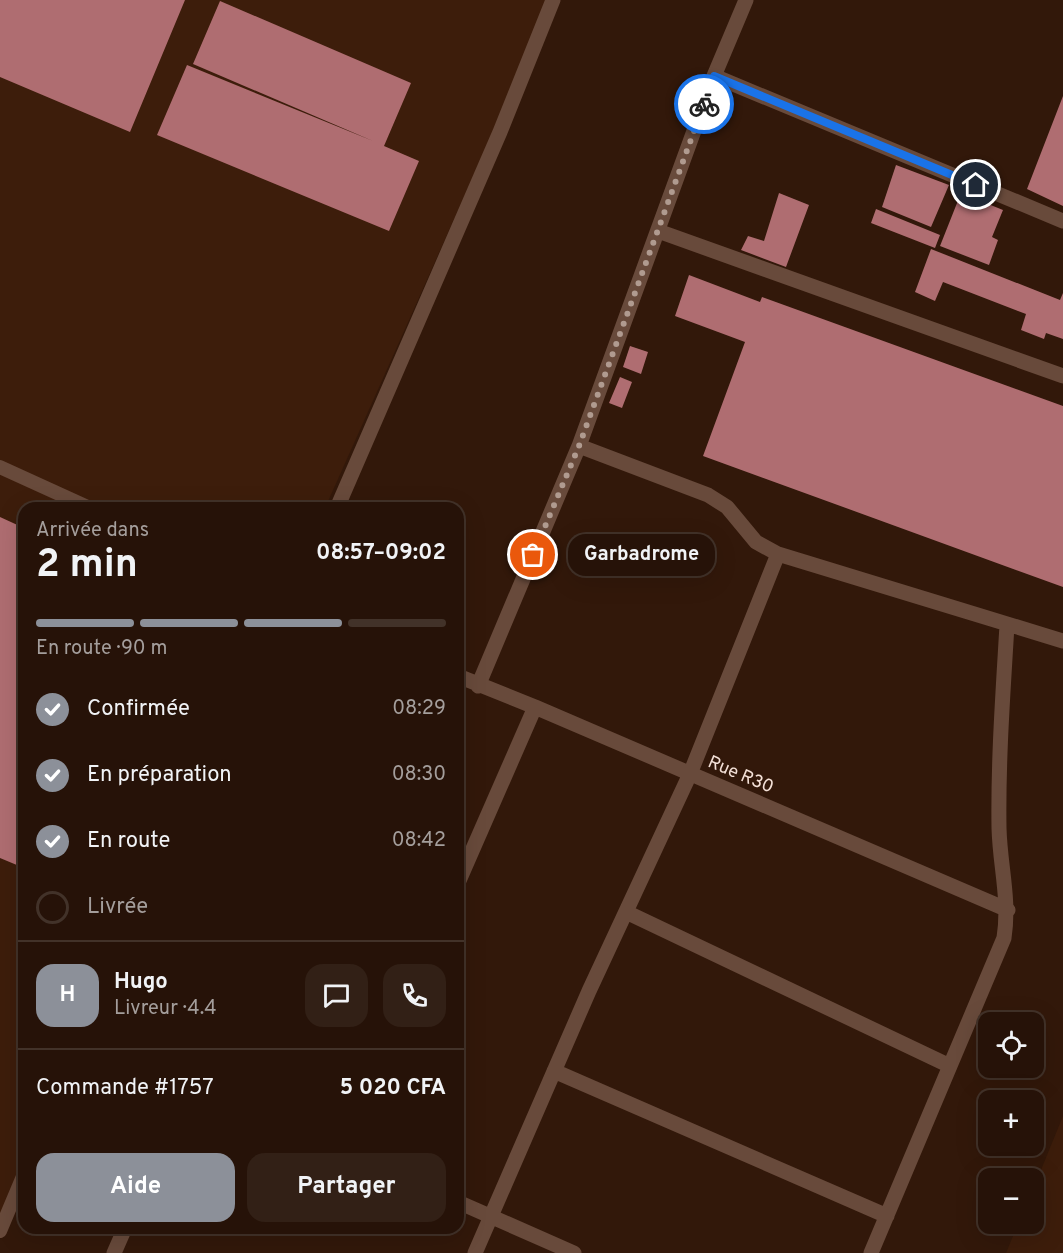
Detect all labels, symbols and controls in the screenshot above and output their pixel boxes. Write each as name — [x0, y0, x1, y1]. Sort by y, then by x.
courier — [674, 74, 734, 134]
icon: bike — [688, 88, 721, 121]
pin — [950, 159, 1001, 210]
icon: home — [959, 168, 992, 201]
text: Arrivée dans — [36, 518, 149, 544]
pin — [507, 529, 558, 580]
callout: Garbadrome — [569, 534, 716, 576]
icon: bag — [516, 538, 549, 571]
text: 08:57–09:02 — [316, 540, 446, 567]
text: 2 min — [36, 542, 138, 591]
text: Garbadrome — [584, 542, 699, 568]
text: En route · 90 m — [36, 636, 167, 662]
icon: check — [36, 693, 69, 726]
text: Confirmée — [87, 696, 190, 723]
text: 08:29 — [392, 696, 446, 722]
street label: Rue R30 — [704, 751, 777, 800]
icon: check — [36, 759, 69, 792]
text: En préparation — [87, 762, 232, 789]
text: 08:30 — [392, 762, 446, 788]
icon: check — [36, 825, 69, 858]
text: En route — [87, 828, 170, 855]
text: 08:42 — [392, 828, 446, 854]
text: Livrée — [87, 894, 148, 921]
button: chat — [305, 964, 368, 1027]
button: phone — [383, 964, 446, 1027]
text: Hugo — [114, 969, 168, 996]
text: H — [60, 982, 75, 1009]
text: Livreur · 4.4 — [114, 996, 217, 1022]
map controls — [978, 1012, 1044, 1234]
button: locate — [978, 1012, 1044, 1078]
text: Commande #1757 — [36, 1075, 214, 1102]
text: 5 020 CFA — [340, 1075, 446, 1102]
button: + — [978, 1090, 1044, 1156]
button: Aide — [36, 1153, 235, 1222]
button: Partager — [247, 1153, 446, 1222]
button: − — [978, 1168, 1044, 1234]

